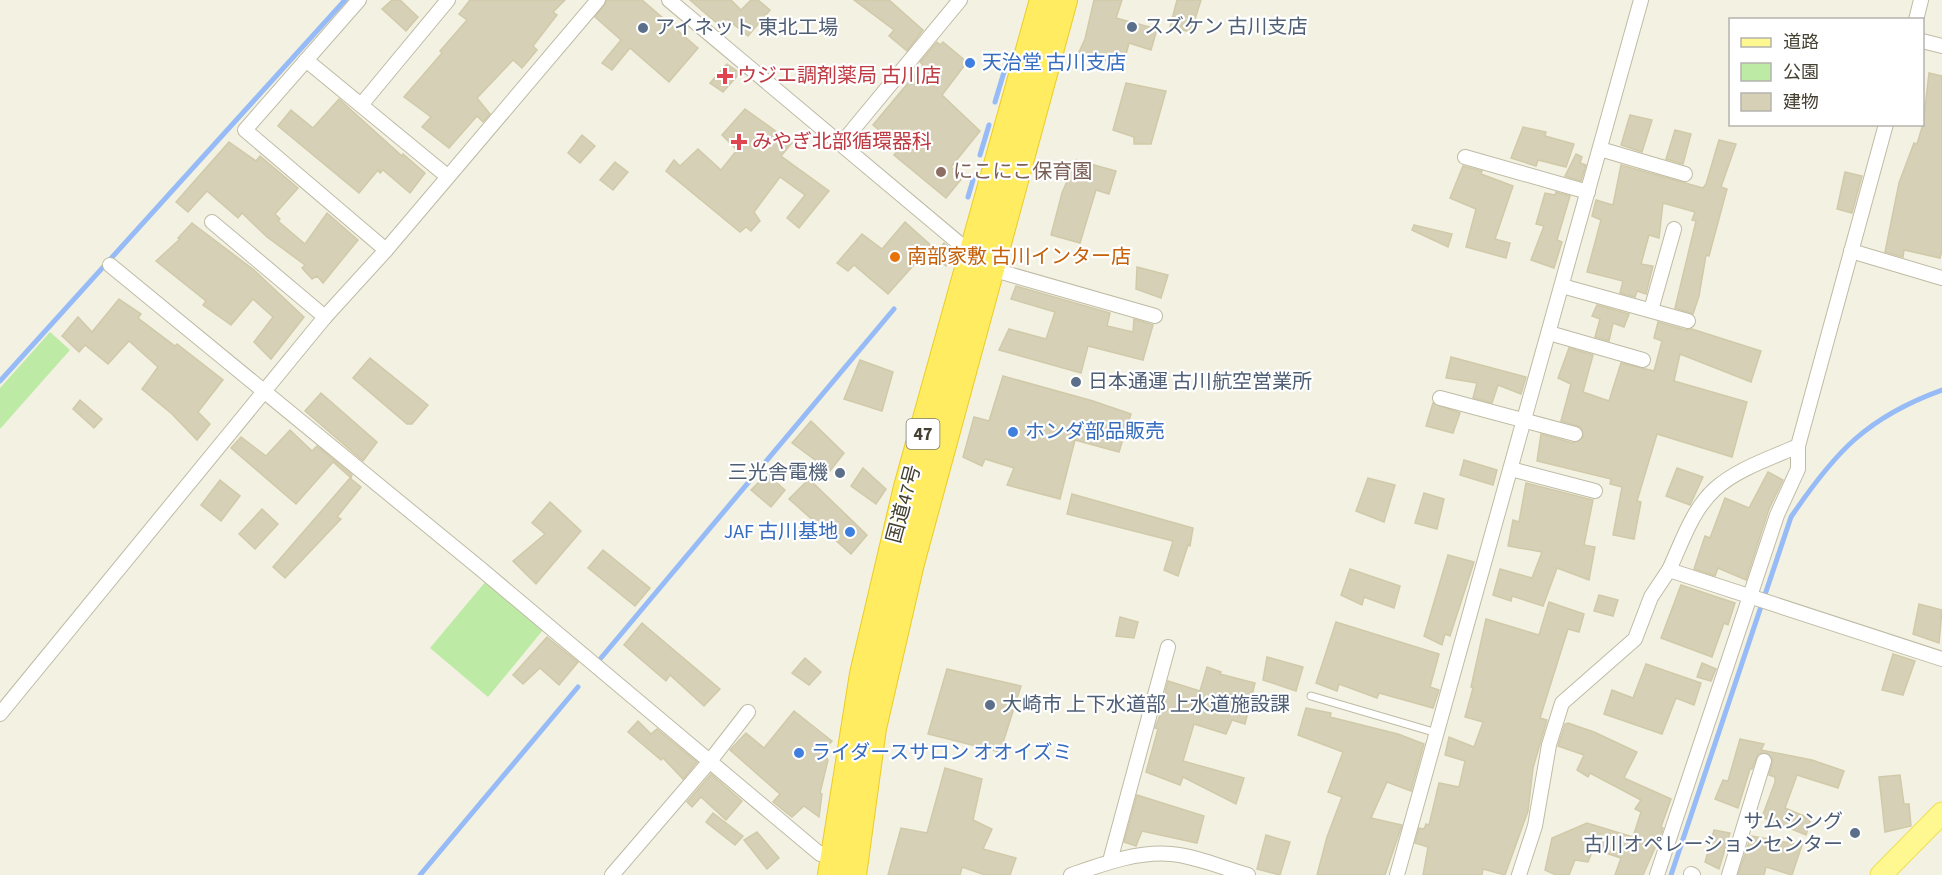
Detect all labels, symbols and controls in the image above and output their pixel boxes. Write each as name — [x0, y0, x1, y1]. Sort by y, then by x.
place label: スズケン 古川支店 — [1144, 13, 1307, 41]
place label: アイネット 東北工場 — [655, 14, 838, 42]
legend — [1729, 18, 1924, 126]
marker: スズケン 古川支店 — [1125, 20, 1139, 34]
marker: アイネット 東北工場 — [636, 21, 650, 35]
text: 道路 — [1783, 30, 1819, 55]
place label: 天治堂 古川支店 — [982, 49, 1126, 77]
marker: 天治堂 古川支店 — [963, 56, 977, 70]
text: 公園 — [1783, 60, 1819, 85]
place label: ウジエ調剤薬局 古川店 — [737, 62, 941, 90]
marker: ウジエ調剤薬局 古川店 — [718, 69, 732, 83]
text: 建物 — [1783, 90, 1819, 115]
place label: みやぎ北部循環器科 — [752, 128, 932, 156]
marker: みやぎ北部循環器科 — [730, 133, 748, 151]
place label: にこにこ保育園 — [953, 158, 1092, 186]
marker: にこにこ保育園 — [934, 165, 948, 179]
place label: 南部家敷 古川インター店 — [907, 243, 1131, 271]
marker: 南部家敷 古川インター店 — [888, 250, 902, 264]
place label: 日本通運 古川航空営業所 — [1088, 368, 1312, 396]
marker: 日本通運 古川航空営業所 — [1069, 375, 1083, 389]
place label: ホンダ部品販売 — [1025, 418, 1165, 446]
road number: 47 — [906, 419, 940, 449]
marker: ホンダ部品販売 — [1006, 425, 1020, 439]
place label: 三光舎電機 — [728, 459, 828, 487]
street label: 国道47号 — [880, 462, 928, 546]
marker: 三光舎電機 — [833, 466, 847, 480]
place label: JAF 古川基地 — [724, 518, 838, 546]
marker: JAF 古川基地 — [843, 525, 857, 539]
place label: 大崎市 上下水道部 上水道施設課 — [1002, 691, 1290, 719]
marker: 大崎市 上下水道部 上水道施設課 — [983, 698, 997, 712]
place label: ライダースサロン オオイズミ — [811, 739, 1073, 767]
marker: ライダースサロン オオイズミ — [792, 746, 806, 760]
place label: サムシング 古川オペレーションセンター — [1583, 808, 1843, 859]
marker: サムシング 古川オペレーションセンター — [1848, 826, 1862, 840]

